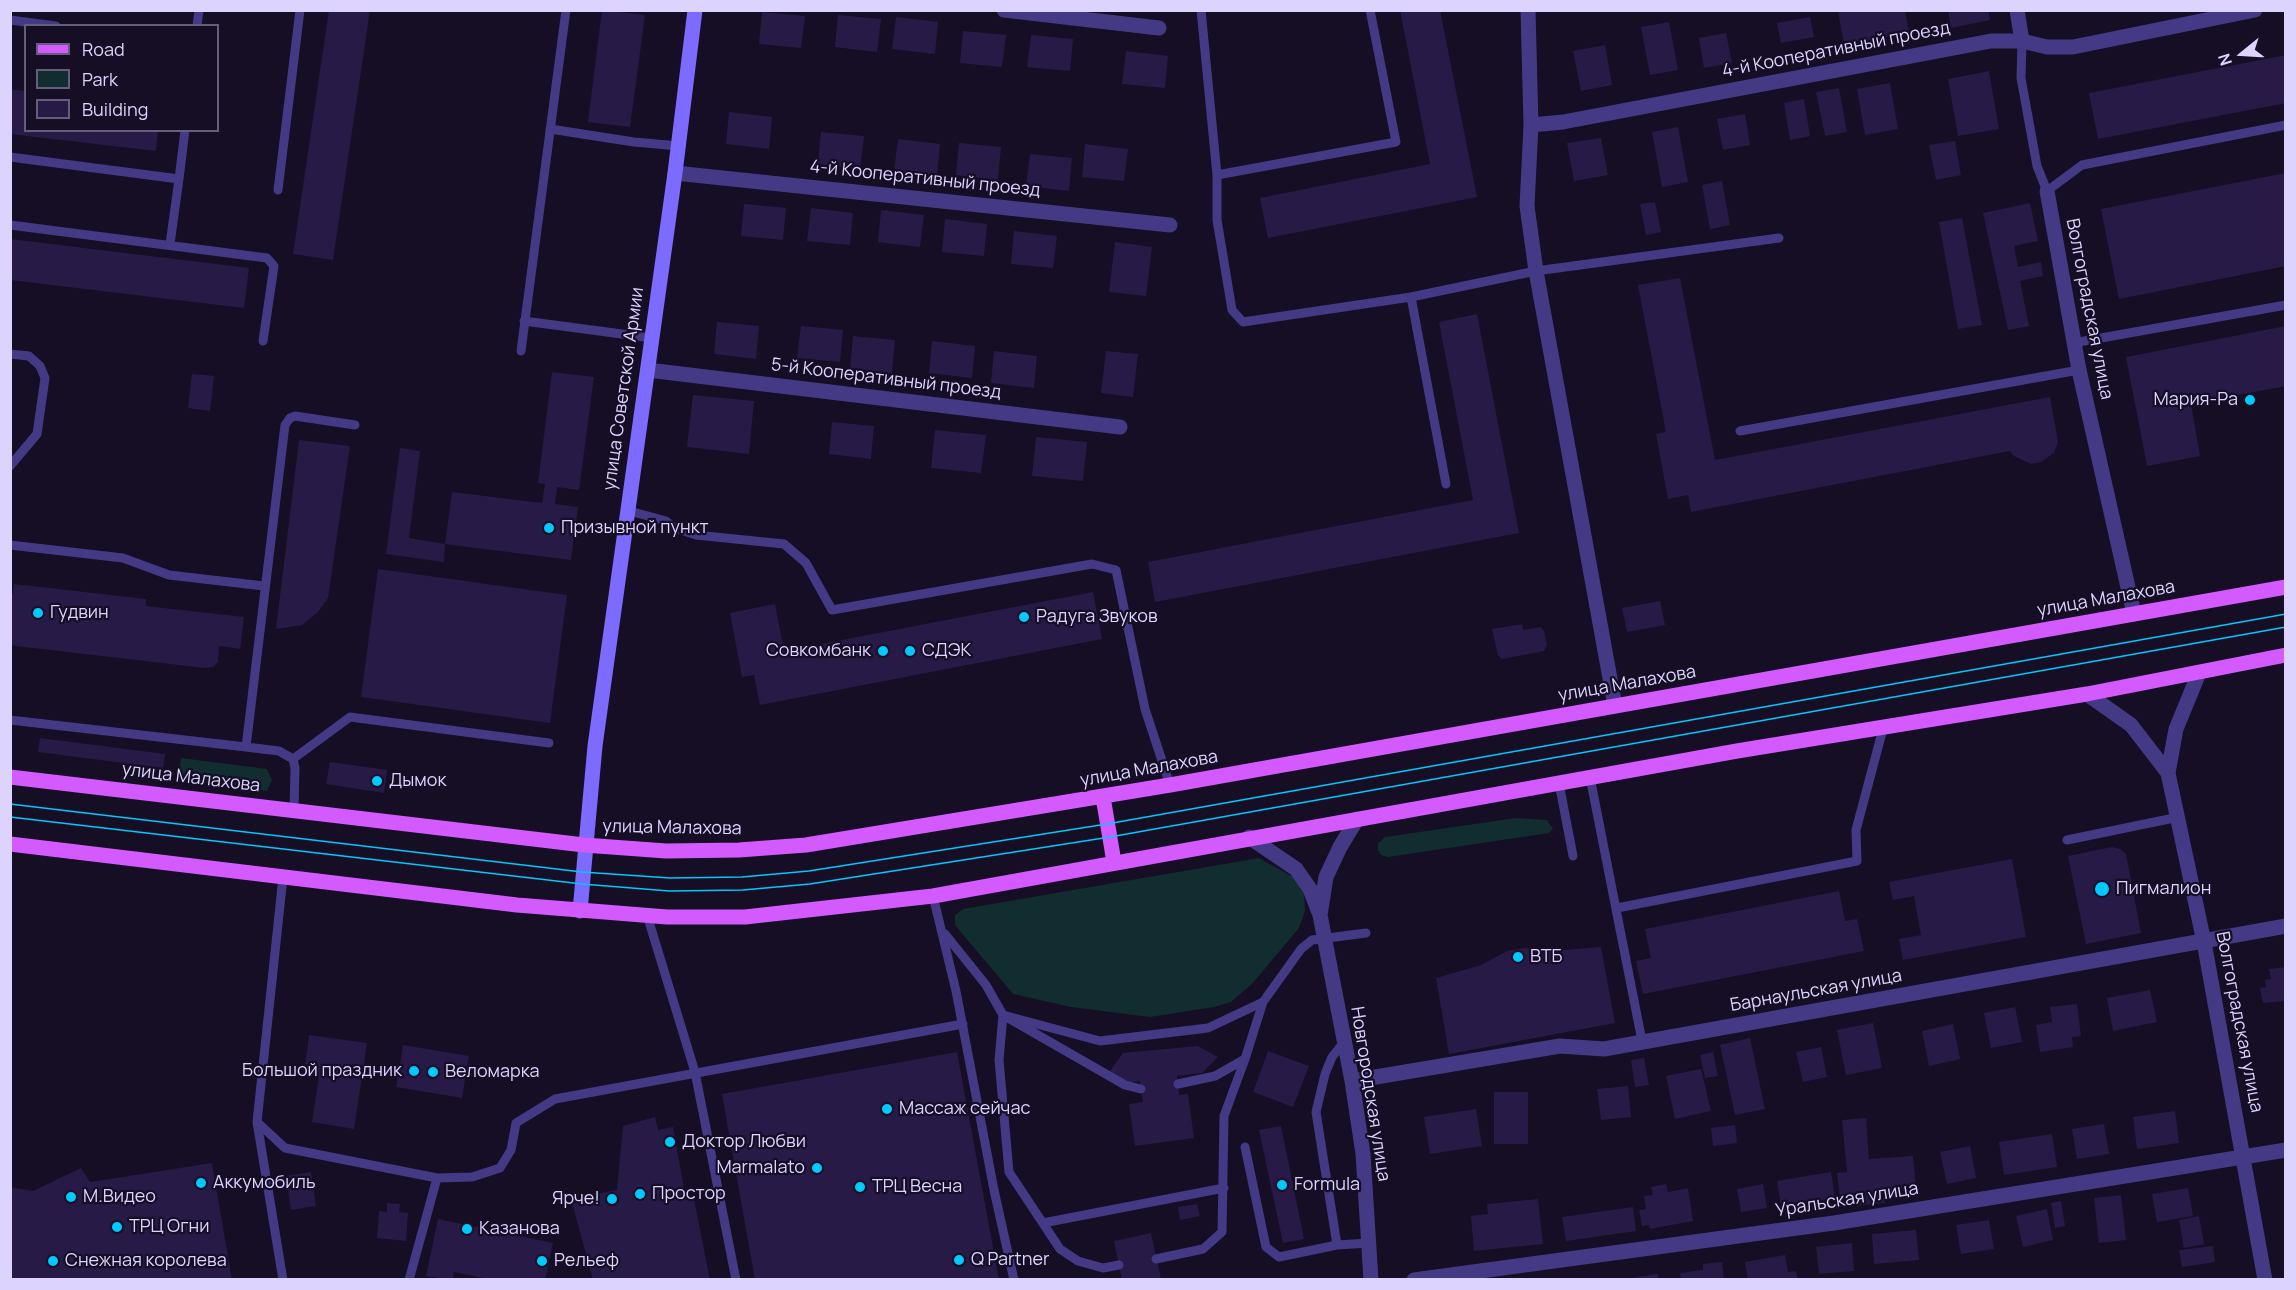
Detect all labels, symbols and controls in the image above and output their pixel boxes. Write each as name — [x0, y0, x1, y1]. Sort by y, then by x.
street label: 4-й Кооперативный проезд — [1720, 17, 1952, 83]
legend — [24, 24, 219, 132]
north arrow — [2212, 24, 2272, 84]
text: Road — [82, 37, 125, 61]
text: N — [2213, 51, 2237, 68]
text: Park — [82, 67, 118, 91]
text: Building — [82, 97, 148, 121]
street label: 4-й Кооперативный проезд — [809, 156, 1041, 202]
street label: Волгоградская улица — [2061, 217, 2117, 401]
street label: улица Советской Армии — [599, 286, 649, 492]
street label: 5-й Кооперативный проезд — [770, 354, 1002, 404]
place label: Мария-Ра — [2154, 389, 2238, 411]
marker: Мария-Ра — [2243, 393, 2257, 407]
place label: Призывной пункт — [561, 517, 709, 539]
marker: Призывной пункт — [542, 521, 556, 535]
street label: улица Малахова — [2036, 576, 2176, 622]
place label: Гудвин — [50, 602, 109, 624]
marker: Гудвин — [31, 606, 45, 620]
place label: Радуга Звуков — [1036, 606, 1158, 628]
marker: Радуга Звуков — [1017, 610, 1031, 624]
place label: Совкомбанк — [766, 640, 871, 662]
place label: СДЭК — [922, 640, 971, 662]
marker: Совкомбанк — [876, 644, 890, 658]
marker: СДЭК — [903, 644, 917, 658]
street label: улица Малахова — [1557, 661, 1697, 707]
street label: улица Малахова — [1079, 746, 1219, 792]
street label: улица Малахова — [121, 759, 261, 797]
place label: Дымок — [389, 770, 446, 792]
marker: Дымок — [370, 774, 384, 788]
street label: улица Малахова — [602, 816, 742, 840]
place label: Пигмалион — [2116, 878, 2211, 900]
marker: Пигмалион — [2093, 880, 2111, 898]
street label: Волгоградская улица — [2211, 930, 2267, 1114]
place label: ВТБ — [1530, 946, 1562, 968]
marker: ВТБ — [1511, 950, 1525, 964]
street label: Барнаульская улица — [1728, 965, 1904, 1017]
street label: Новгородская улица — [1346, 1005, 1394, 1183]
place label: Большой праздник — [242, 1060, 402, 1082]
place label: Веломарка — [445, 1061, 540, 1083]
marker: Большой праздник — [407, 1064, 421, 1078]
marker: Веломарка — [426, 1065, 440, 1079]
place label: Массаж сейчас — [899, 1098, 1030, 1120]
marker: Массаж сейчас — [880, 1102, 894, 1116]
place label: Доктор Любви — [682, 1131, 806, 1153]
marker: Доктор Любви — [663, 1135, 677, 1149]
place label: Marmalato — [716, 1157, 805, 1179]
marker: Marmalato — [810, 1161, 824, 1175]
place label: Аккумобиль — [213, 1172, 316, 1194]
place label: Formula — [1294, 1174, 1360, 1196]
marker: Аккумобиль — [194, 1176, 208, 1190]
place label: ТРЦ Весна — [872, 1176, 962, 1198]
marker: Formula — [1275, 1178, 1289, 1192]
street label: Уральская улица — [1774, 1178, 1920, 1222]
marker: ТРЦ Весна — [853, 1180, 867, 1194]
place label: Простор — [652, 1183, 726, 1205]
place label: М.Видео — [83, 1186, 156, 1208]
marker: Простор — [633, 1187, 647, 1201]
place label: Ярче! — [552, 1188, 600, 1210]
marker: М.Видео — [64, 1190, 78, 1204]
marker: Ярче! — [605, 1192, 619, 1206]
place label: ТРЦ Огни — [129, 1216, 209, 1238]
place label: Казанова — [479, 1218, 560, 1240]
marker: ТРЦ Огни — [110, 1220, 124, 1234]
marker: Казанова — [460, 1222, 474, 1236]
place label: Q Partner — [971, 1249, 1049, 1271]
place label: Снежная королева — [65, 1250, 227, 1272]
place label: Рельеф — [554, 1250, 619, 1272]
marker: Q Partner — [952, 1253, 966, 1267]
marker: Снежная королева — [46, 1254, 60, 1268]
marker: Рельеф — [535, 1254, 549, 1268]

